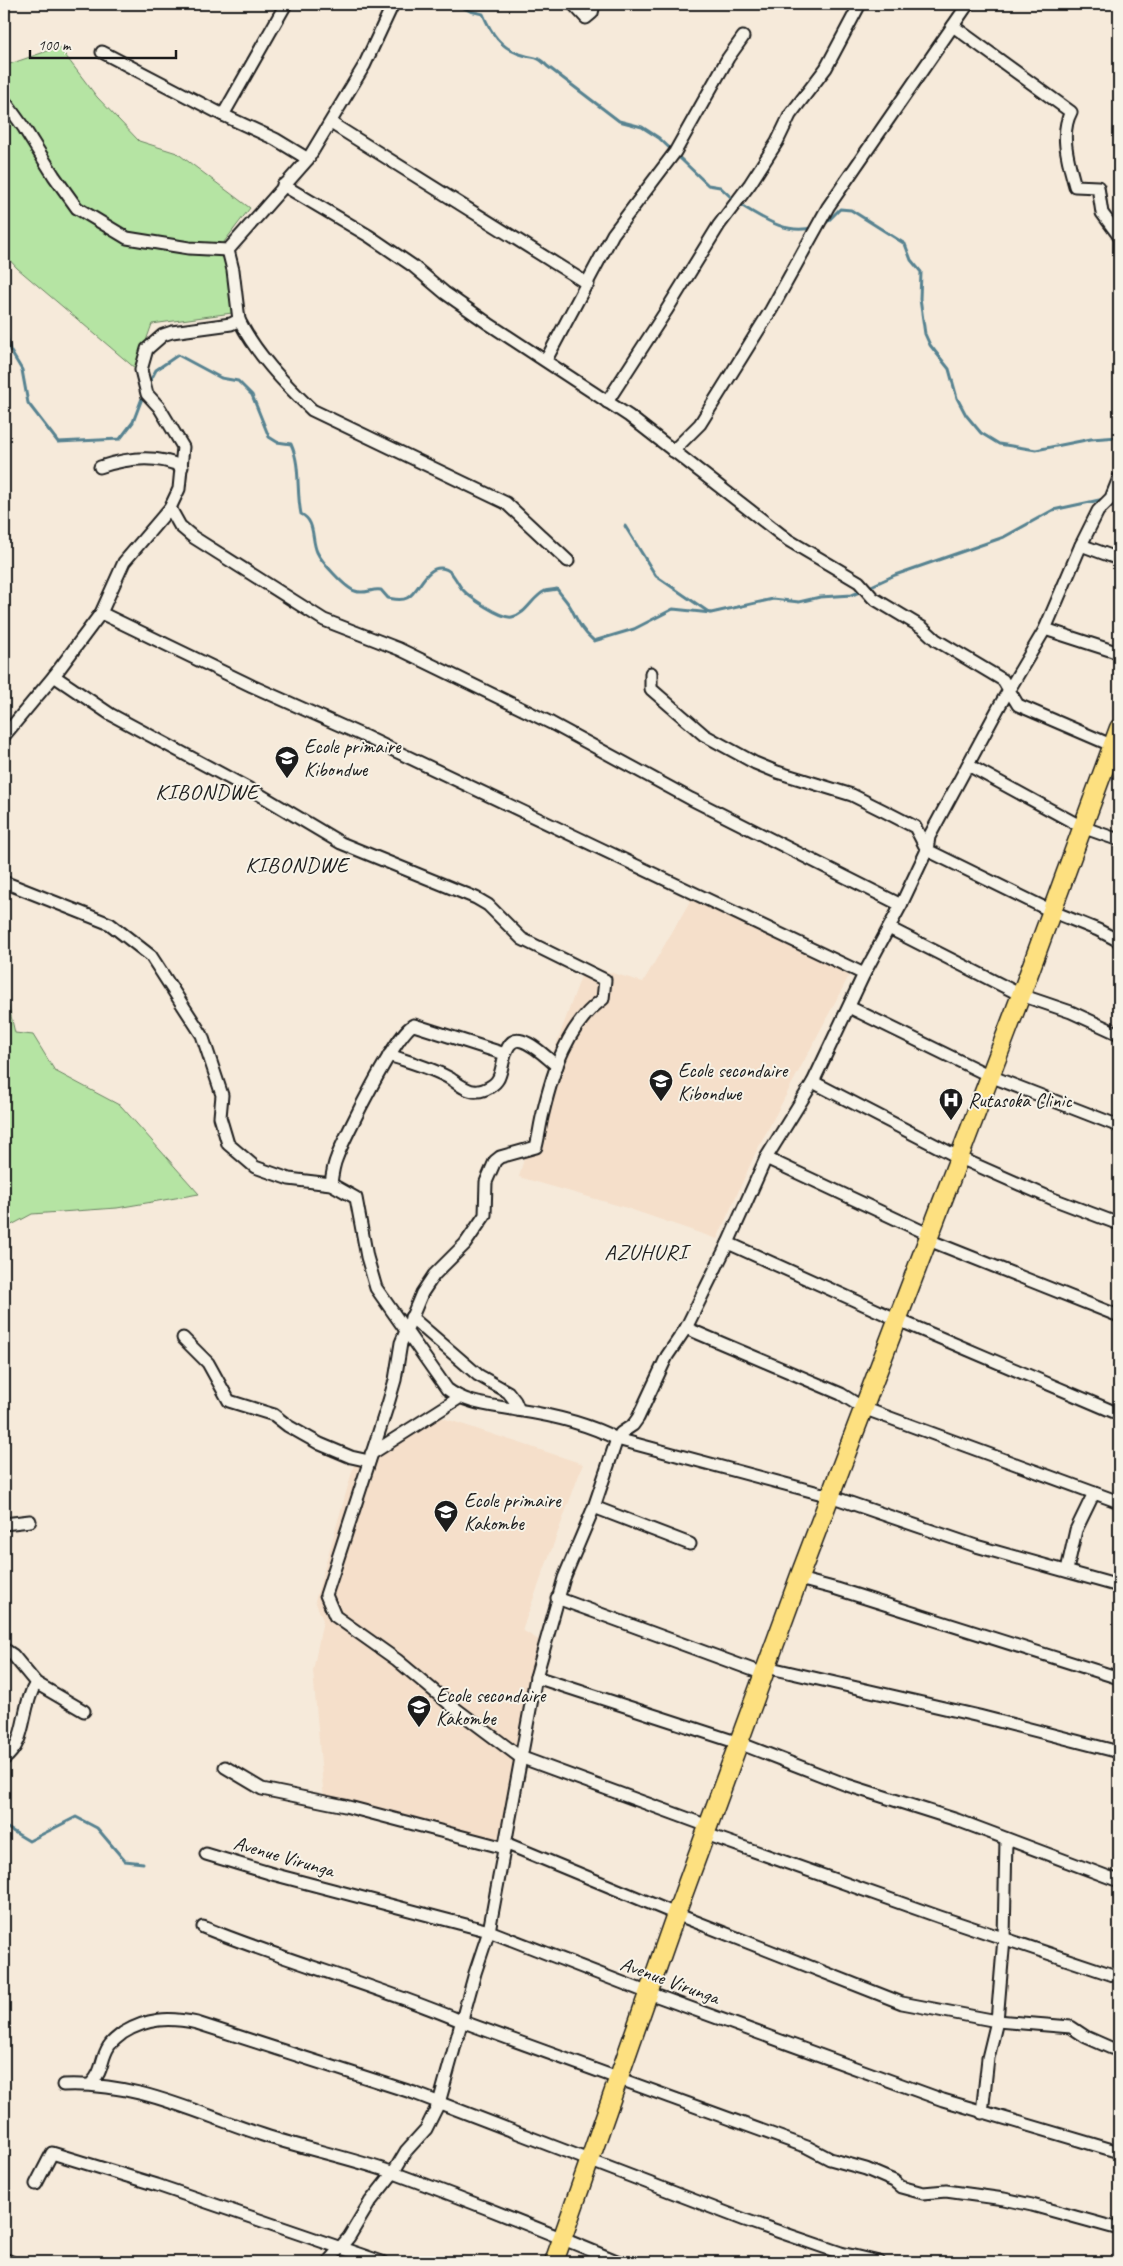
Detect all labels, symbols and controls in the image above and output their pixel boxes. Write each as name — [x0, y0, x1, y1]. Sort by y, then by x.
scale bar — [30, 28, 176, 60]
text: 100 m — [38, 36, 72, 55]
place label: Ecole primaire Kibondwe — [304, 734, 402, 782]
school or university icon: Ecole primaire Kibondwe — [274, 745, 300, 779]
district label: KIBONDWE — [155, 778, 261, 806]
district label: KIBONDWE — [245, 851, 351, 879]
place label: Ecole secondaire Kibondwe — [678, 1058, 789, 1106]
school or university icon: Ecole secondaire Kibondwe — [648, 1068, 674, 1102]
hospital icon: Rutasoka Clinic — [938, 1087, 964, 1121]
place label: Rutasoka Clinic — [968, 1088, 1072, 1113]
district label: AZUHURI — [604, 1238, 692, 1266]
place label: Ecole primaire Kakombe — [464, 1488, 562, 1536]
school or university icon: Ecole primaire Kakombe — [433, 1499, 459, 1533]
place label: Ecole secondaire Kakombe — [436, 1683, 547, 1731]
school or university icon: Ecole secondaire Kakombe — [406, 1694, 432, 1728]
street label: Avenue Virunga — [231, 1830, 339, 1883]
street label: Avenue Virunga — [617, 1951, 724, 2010]

